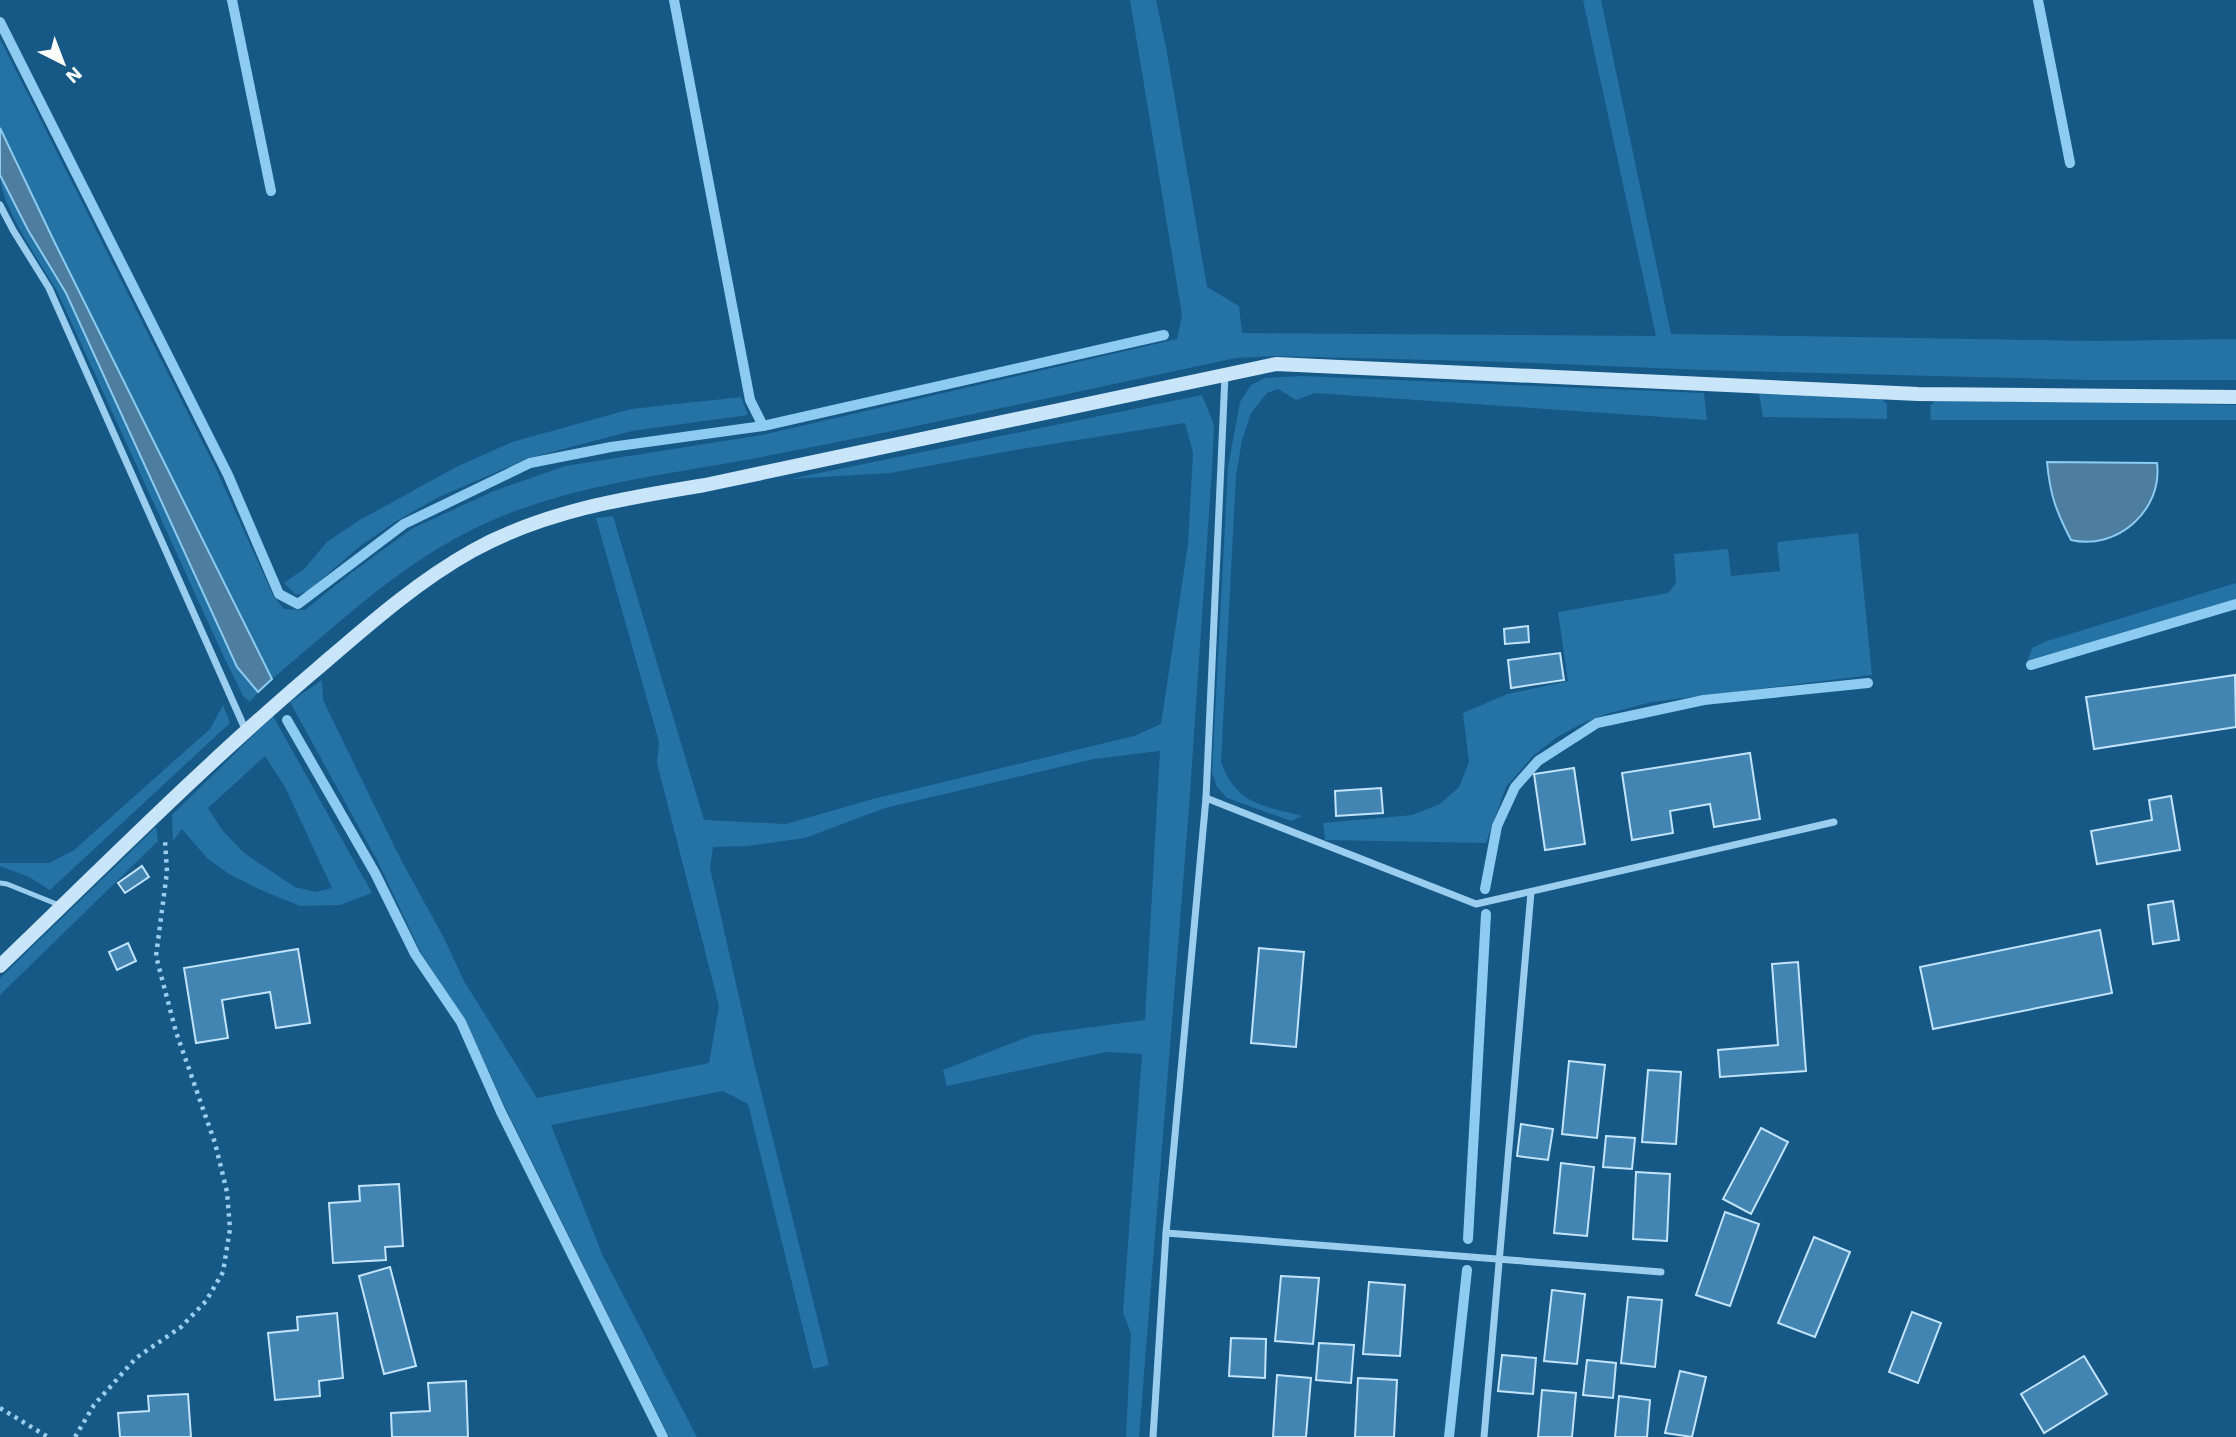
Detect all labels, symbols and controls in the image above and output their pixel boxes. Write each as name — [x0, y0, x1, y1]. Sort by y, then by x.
north arrow — [28, 28, 98, 98]
text: N — [61, 62, 87, 89]

